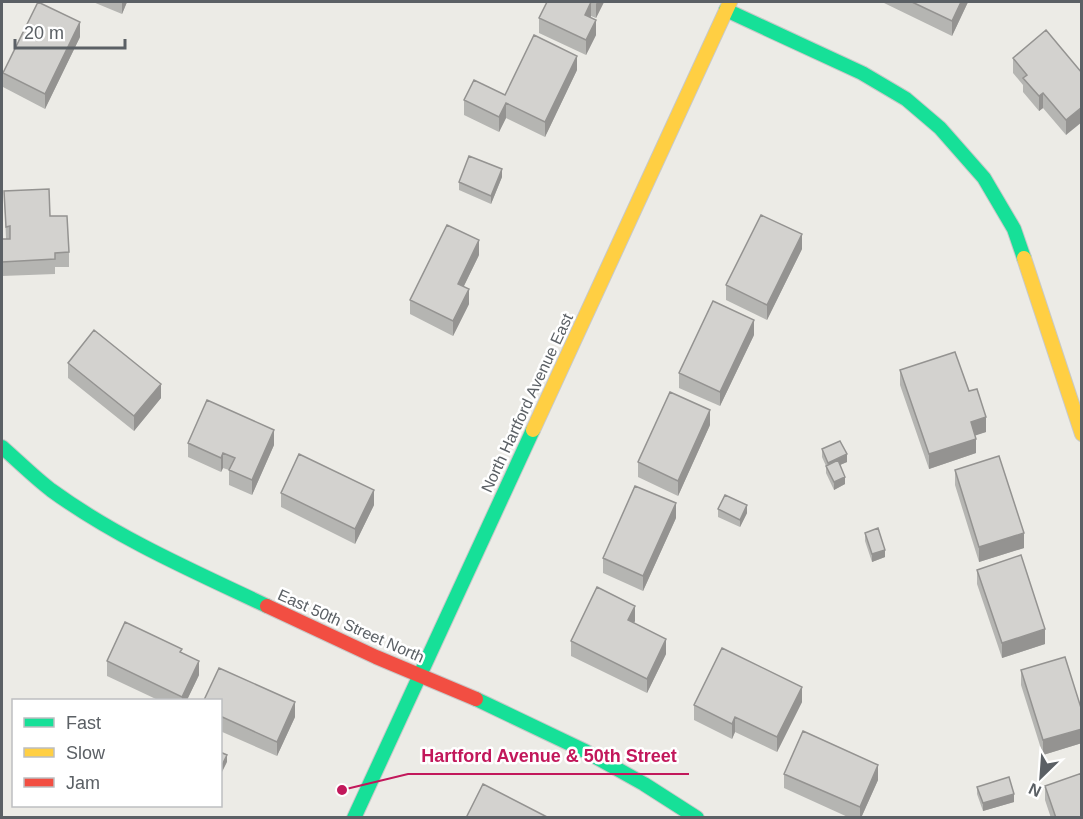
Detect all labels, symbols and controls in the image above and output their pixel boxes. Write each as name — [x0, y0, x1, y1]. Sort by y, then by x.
scale bar — [15, 12, 124, 50]
text: 20 m — [24, 23, 64, 43]
street label: North Hartford Avenue East — [478, 310, 576, 495]
street label: East 50th Street North — [275, 586, 427, 666]
legend — [12, 699, 222, 807]
text: Fast — [66, 713, 101, 733]
callout: Hartford Avenue & 50th Street — [408, 738, 689, 774]
text: Slow — [66, 743, 106, 763]
text: Hartford Avenue & 50th Street — [421, 746, 677, 766]
north arrow — [1011, 747, 1071, 807]
text: Jam — [66, 773, 100, 793]
text: N — [1026, 780, 1044, 800]

